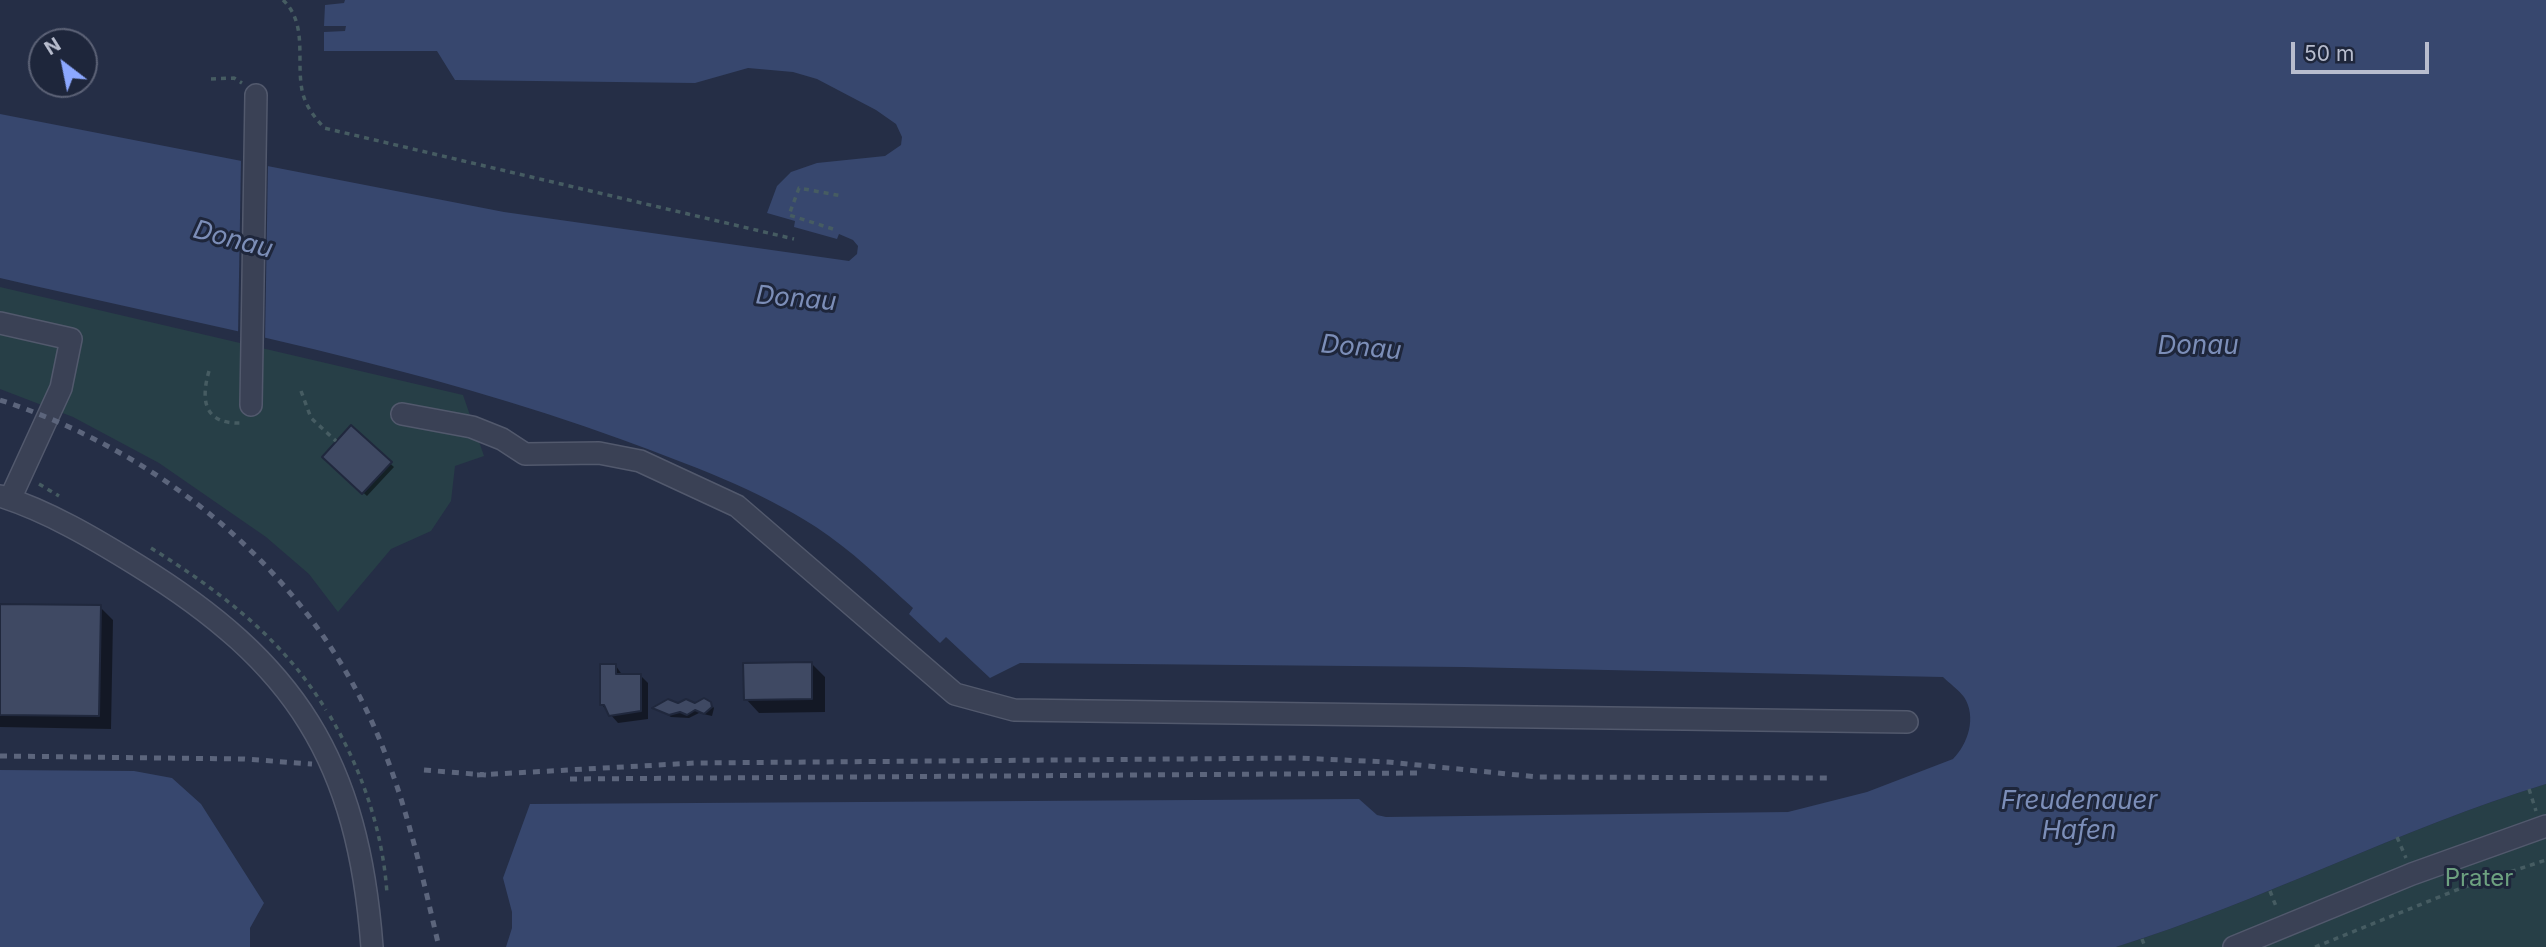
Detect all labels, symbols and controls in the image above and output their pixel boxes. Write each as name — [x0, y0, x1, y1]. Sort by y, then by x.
north arrow — [28, 28, 98, 98]
scale bar — [2294, 28, 2432, 72]
text: N — [40, 33, 65, 60]
text: 50 m — [2304, 41, 2354, 66]
water label: Donau — [190, 214, 276, 266]
water label: Donau — [754, 280, 838, 318]
water label: Donau — [1319, 329, 1403, 367]
water label: Donau — [2157, 330, 2239, 362]
water label: Freudenauer Hafen — [2001, 785, 2157, 846]
park label: Prater — [2445, 865, 2513, 893]

